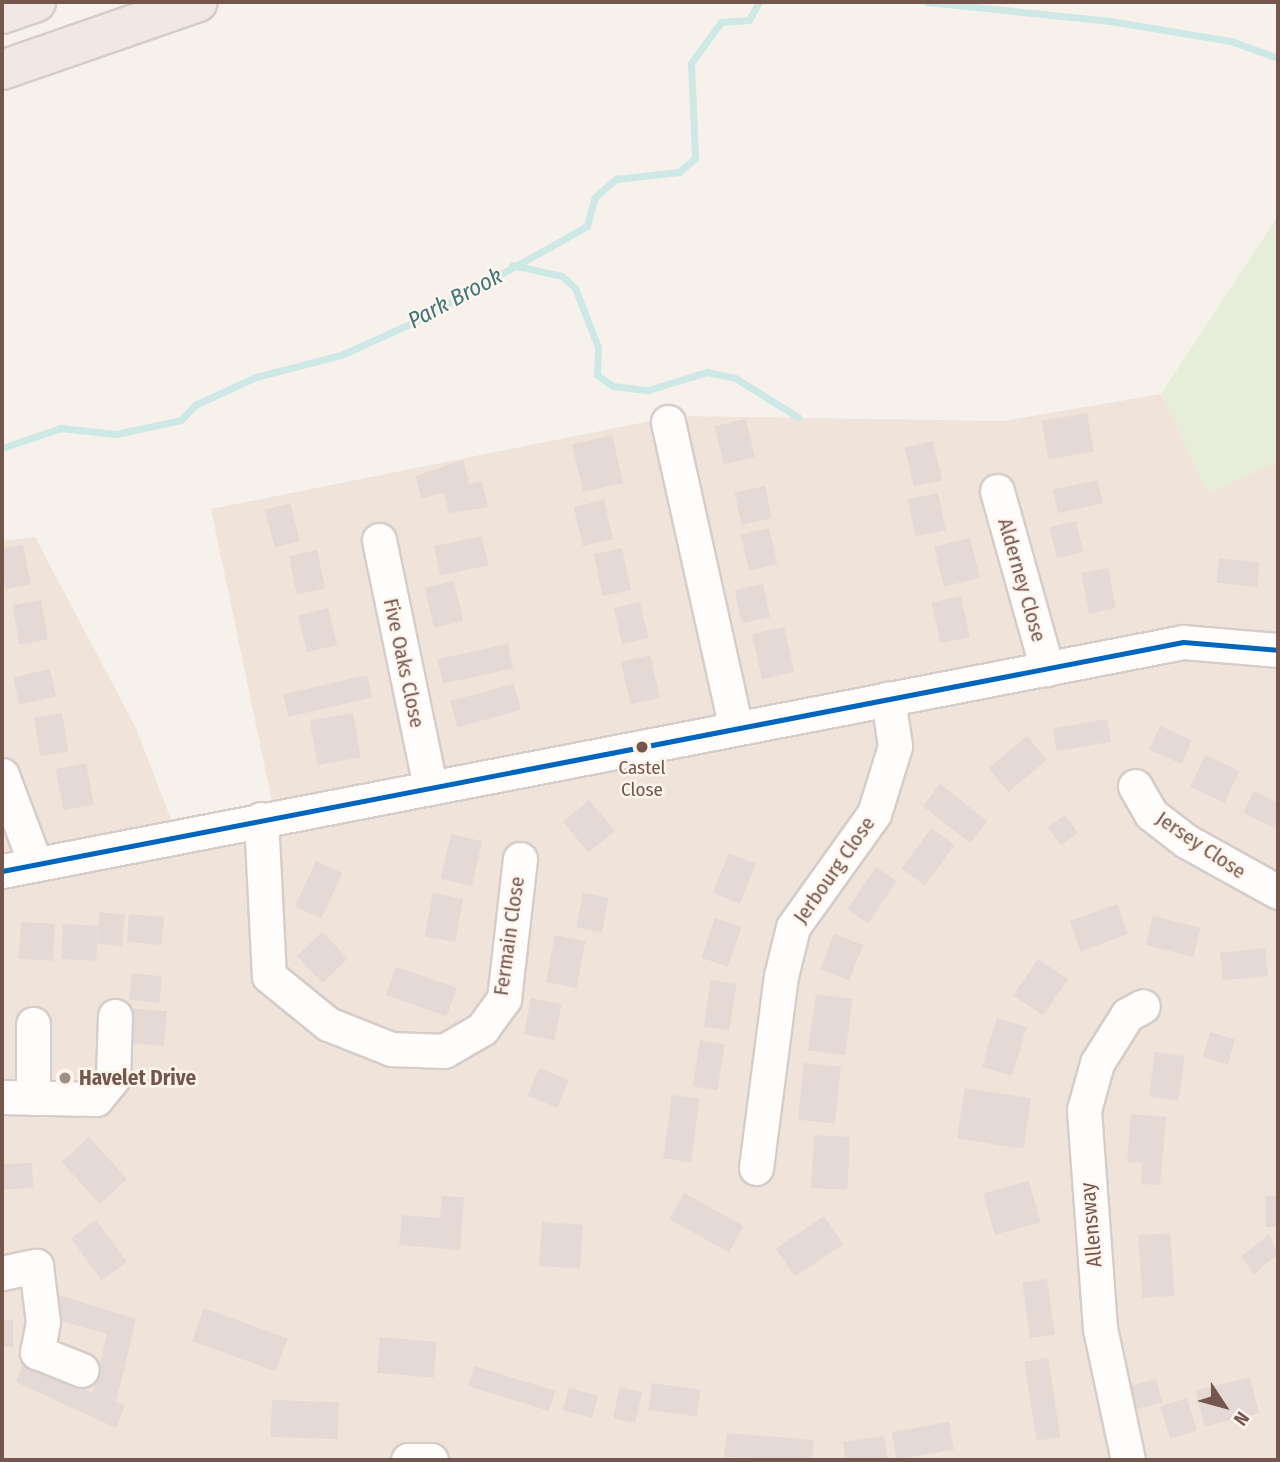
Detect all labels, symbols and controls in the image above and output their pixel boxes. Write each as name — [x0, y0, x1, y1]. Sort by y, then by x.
water label: Park Brook — [403, 262, 507, 334]
street label: Alderney Close — [992, 515, 1052, 645]
street label: Five Oaks Close — [378, 596, 430, 730]
marker: Castel Close — [635, 740, 649, 754]
place label: Castel Close — [618, 757, 666, 801]
street label: Jersey Close — [1151, 806, 1251, 884]
street label: Jerbourg Close — [788, 812, 880, 928]
street label: Fermain Close — [488, 875, 530, 997]
place label: Havelet Drive — [79, 1065, 196, 1091]
marker: Havelet Drive — [57, 1070, 73, 1086]
street label: Allensway — [1075, 1182, 1107, 1268]
north arrow — [1189, 1371, 1259, 1441]
text: N — [1229, 1407, 1254, 1430]

